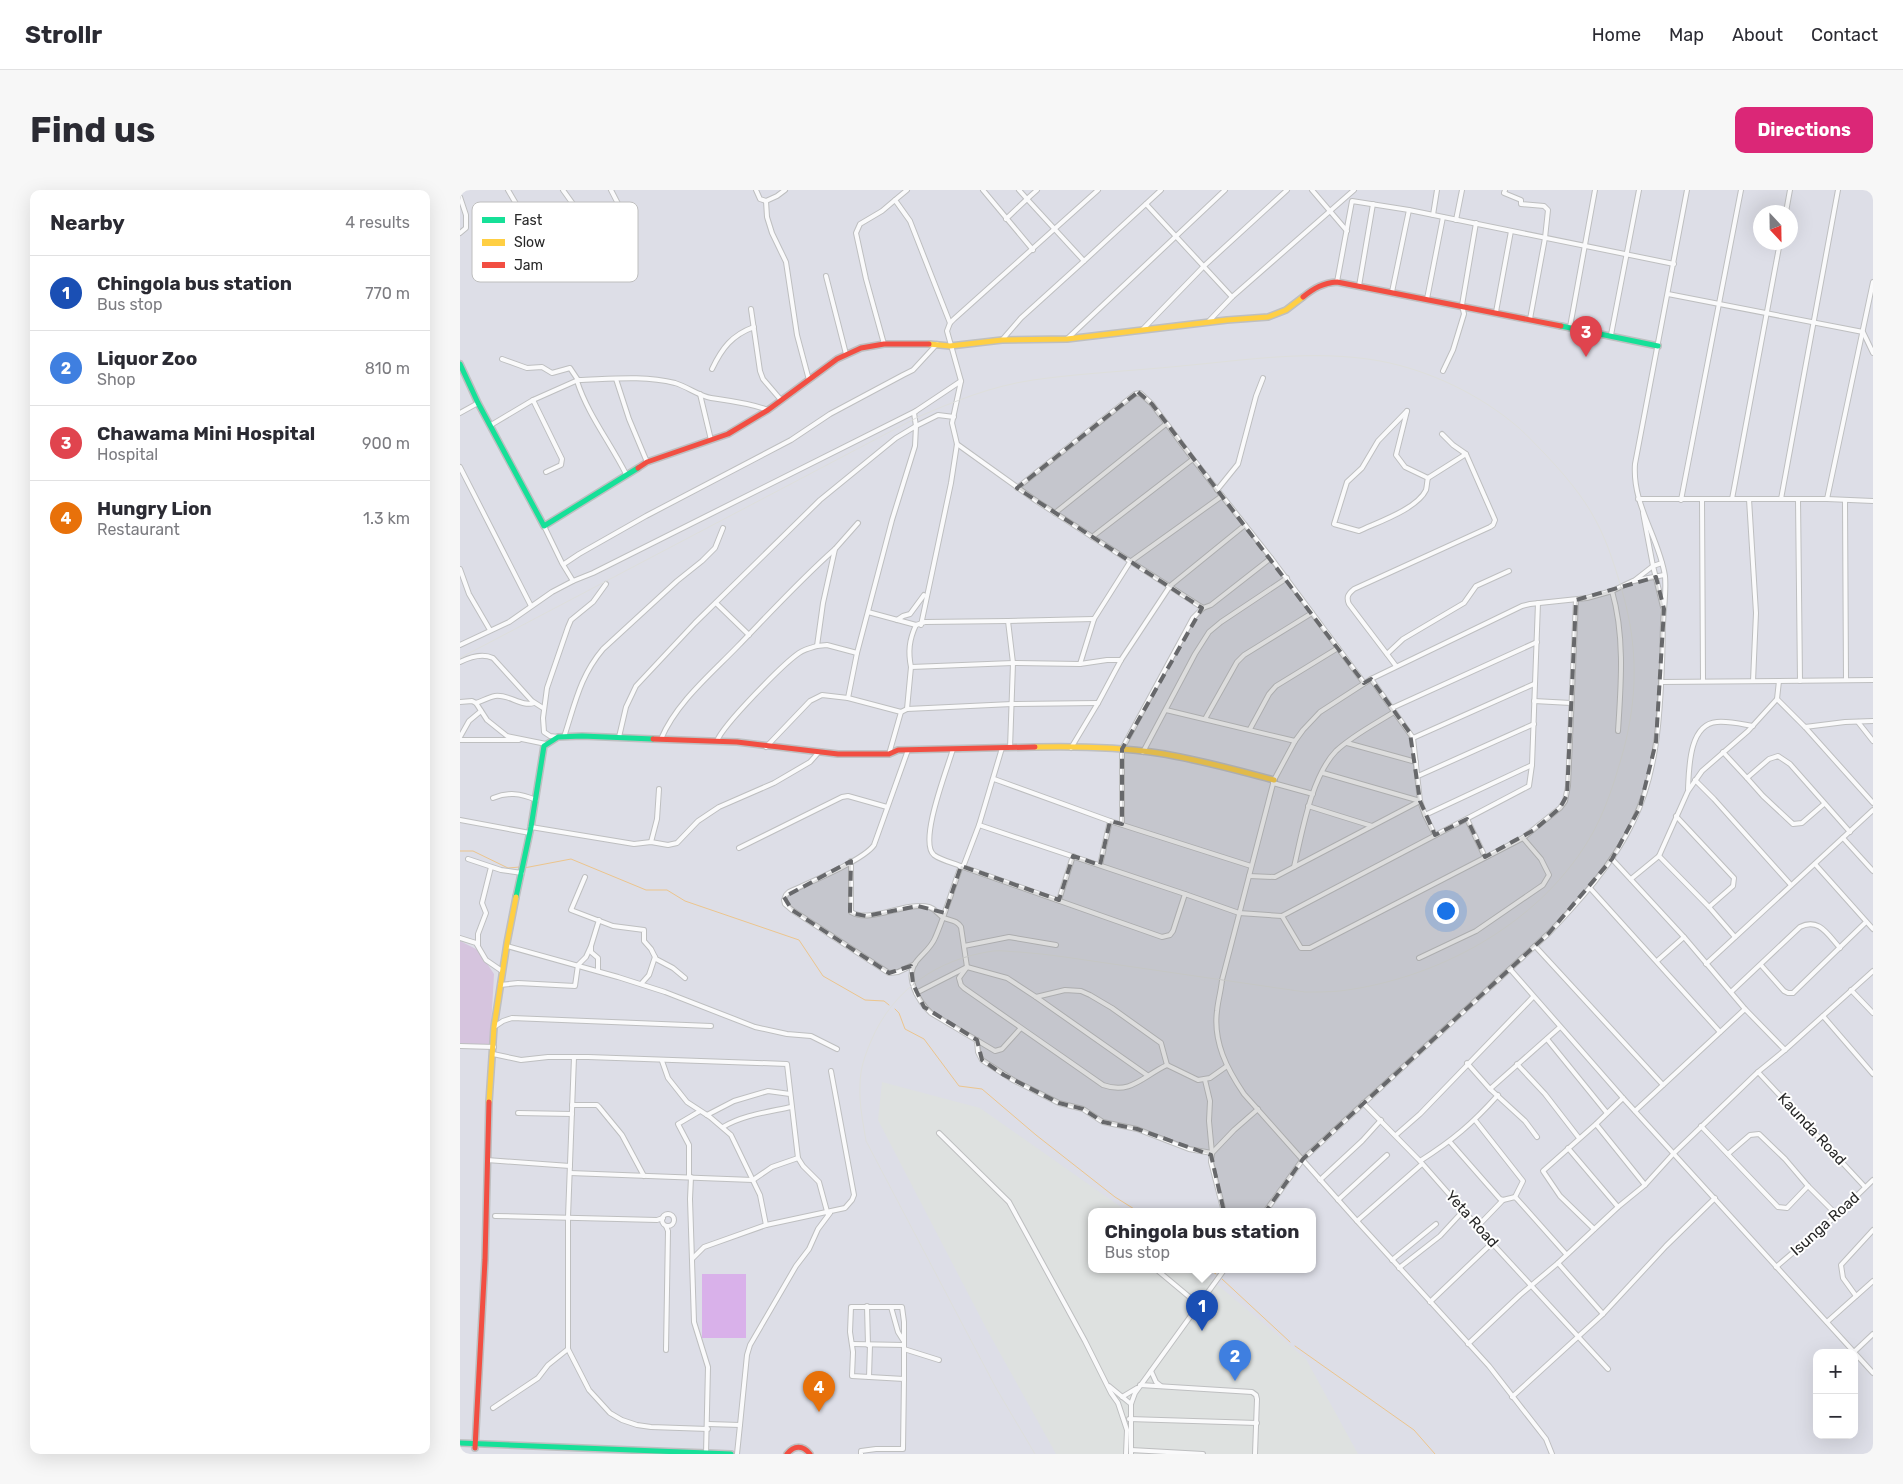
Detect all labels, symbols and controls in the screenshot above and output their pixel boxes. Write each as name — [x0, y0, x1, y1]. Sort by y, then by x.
text: Strollr — [25, 21, 102, 49]
text: Home — [1592, 24, 1641, 46]
text: Map — [1669, 24, 1704, 46]
text: About — [1732, 24, 1783, 46]
text: Contact — [1811, 24, 1878, 46]
button: Directions — [1735, 107, 1873, 153]
text: Find us — [30, 109, 155, 151]
legend — [472, 202, 638, 282]
north arrow — [1753, 205, 1798, 250]
text: Nearby — [50, 210, 125, 235]
text: Fast — [514, 212, 543, 229]
text: 4 results — [345, 213, 410, 232]
text: Slow — [514, 234, 545, 251]
text: Jam — [514, 257, 543, 274]
text: Chingola bus station — [97, 272, 292, 295]
text: 1 — [62, 284, 70, 303]
text: 770 m — [365, 284, 410, 303]
text: Bus stop — [97, 295, 163, 314]
pin: 3 — [1570, 316, 1602, 357]
text: Liquor Zoo — [97, 347, 197, 370]
text: 2 — [61, 359, 71, 378]
text: 810 m — [365, 359, 410, 378]
text: Shop — [97, 370, 135, 389]
text: Chawama Mini Hospital — [97, 422, 315, 445]
text: 3 — [61, 434, 71, 453]
text: 900 m — [362, 434, 410, 453]
text: Hospital — [97, 445, 158, 464]
text: Hungry Lion — [97, 497, 212, 520]
text: 4 — [61, 509, 71, 528]
text: 1.3 km — [363, 509, 410, 528]
text: Restaurant — [97, 520, 180, 539]
your location — [1433, 898, 1459, 924]
street label: Kaunda Road — [1774, 1089, 1850, 1169]
street label: Yeta Road — [1442, 1187, 1502, 1251]
street label: Isunga Road — [1787, 1188, 1863, 1260]
popup — [1088, 1208, 1316, 1273]
text: Chingola bus station — [1105, 1220, 1300, 1243]
text: Bus stop — [1105, 1243, 1170, 1262]
pin: 1 — [1186, 1290, 1218, 1331]
pin: 2 — [1219, 1340, 1251, 1381]
map controls — [1813, 1349, 1858, 1439]
button: + — [1813, 1349, 1858, 1394]
pin: 4 — [803, 1371, 835, 1412]
button: − — [1813, 1394, 1858, 1439]

